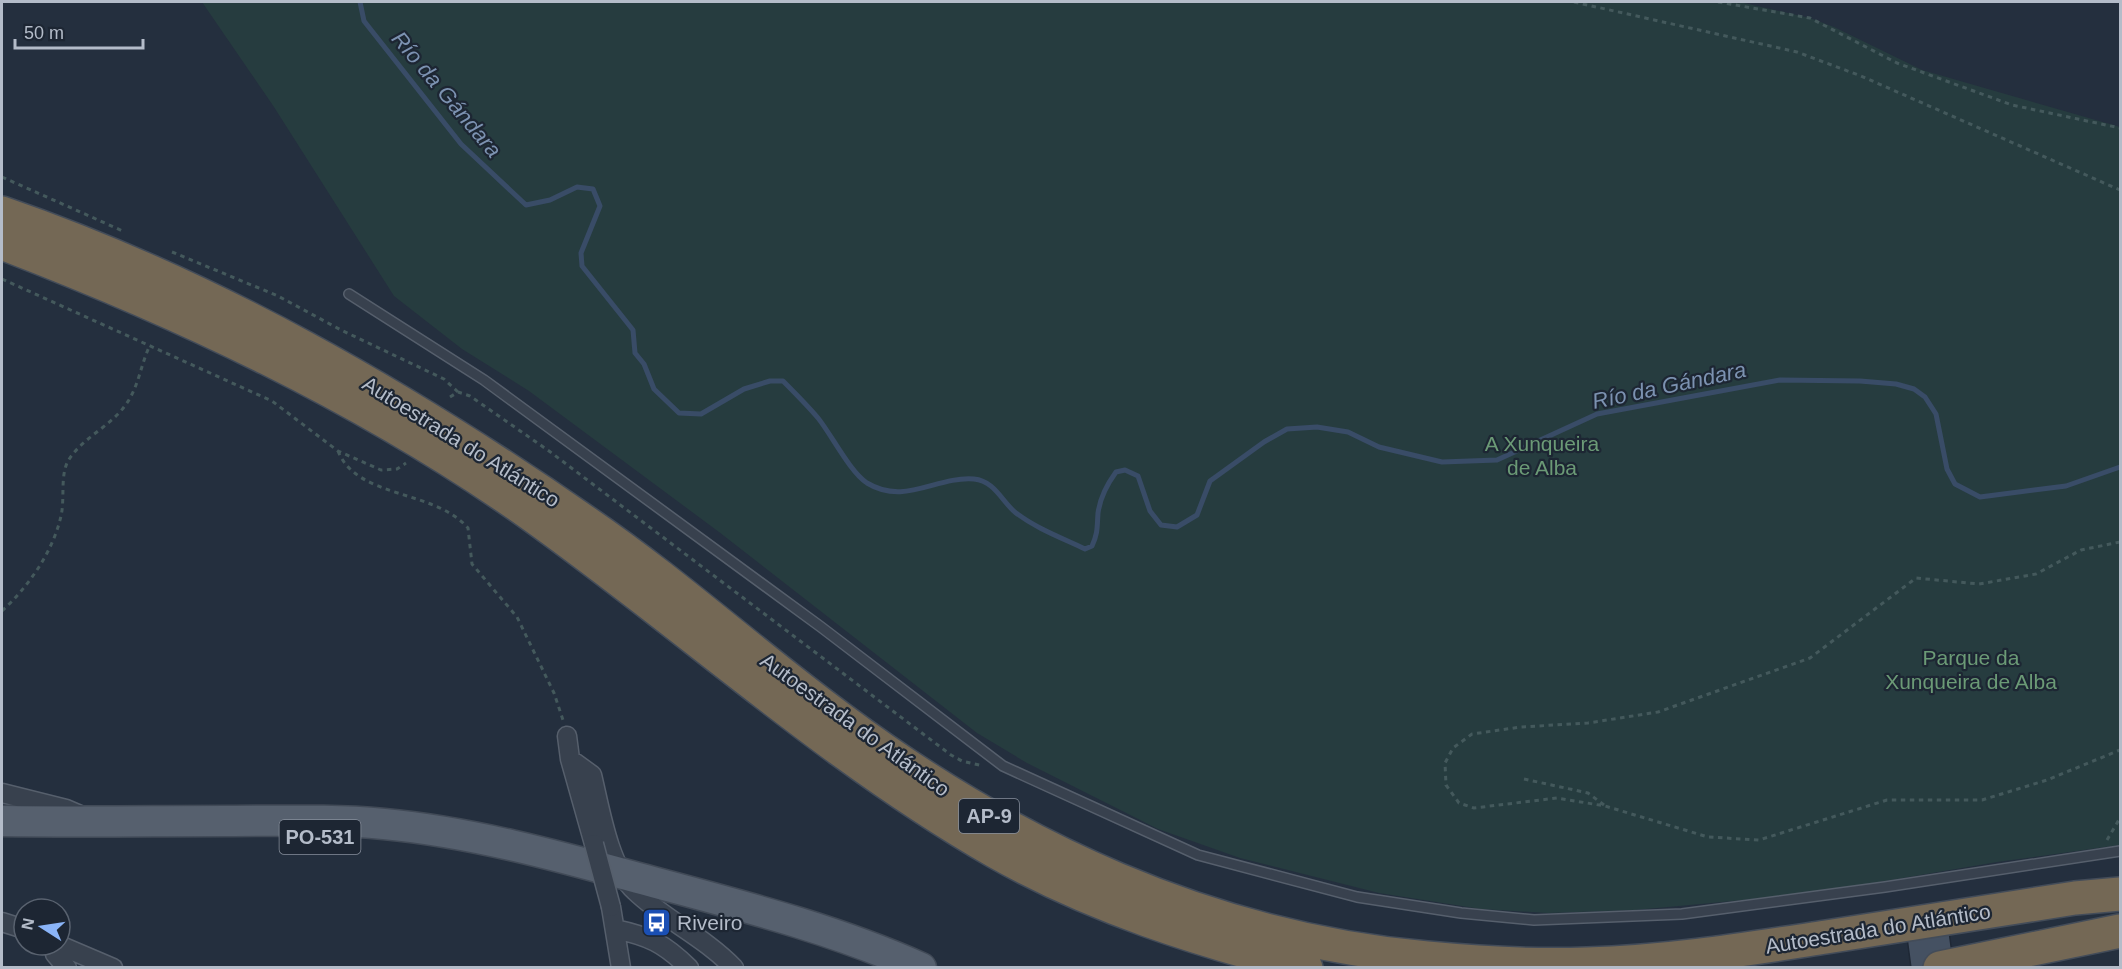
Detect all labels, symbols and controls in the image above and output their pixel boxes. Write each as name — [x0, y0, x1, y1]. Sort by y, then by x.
scale bar — [15, 12, 142, 50]
text: 50 m — [24, 23, 64, 43]
water label: Río da Gándara — [387, 26, 507, 162]
water label: Río da Gándara — [1590, 357, 1748, 414]
street label: Autoestrada do Atlántico — [359, 371, 564, 512]
park label: A Xunqueira de Alba — [1485, 432, 1600, 479]
park label: Parque da Xunqueira de Alba — [1885, 646, 2057, 693]
street label: Autoestrada do Atlántico — [756, 648, 954, 801]
road number: AP-9 — [959, 799, 1019, 833]
road number: PO-531 — [280, 820, 360, 854]
north arrow — [12, 897, 72, 957]
street label: Autoestrada do Atlántico — [1764, 899, 1992, 958]
bus stop icon: Riveiro — [640, 907, 672, 939]
place label: Riveiro — [677, 911, 742, 934]
text: N — [18, 917, 37, 931]

